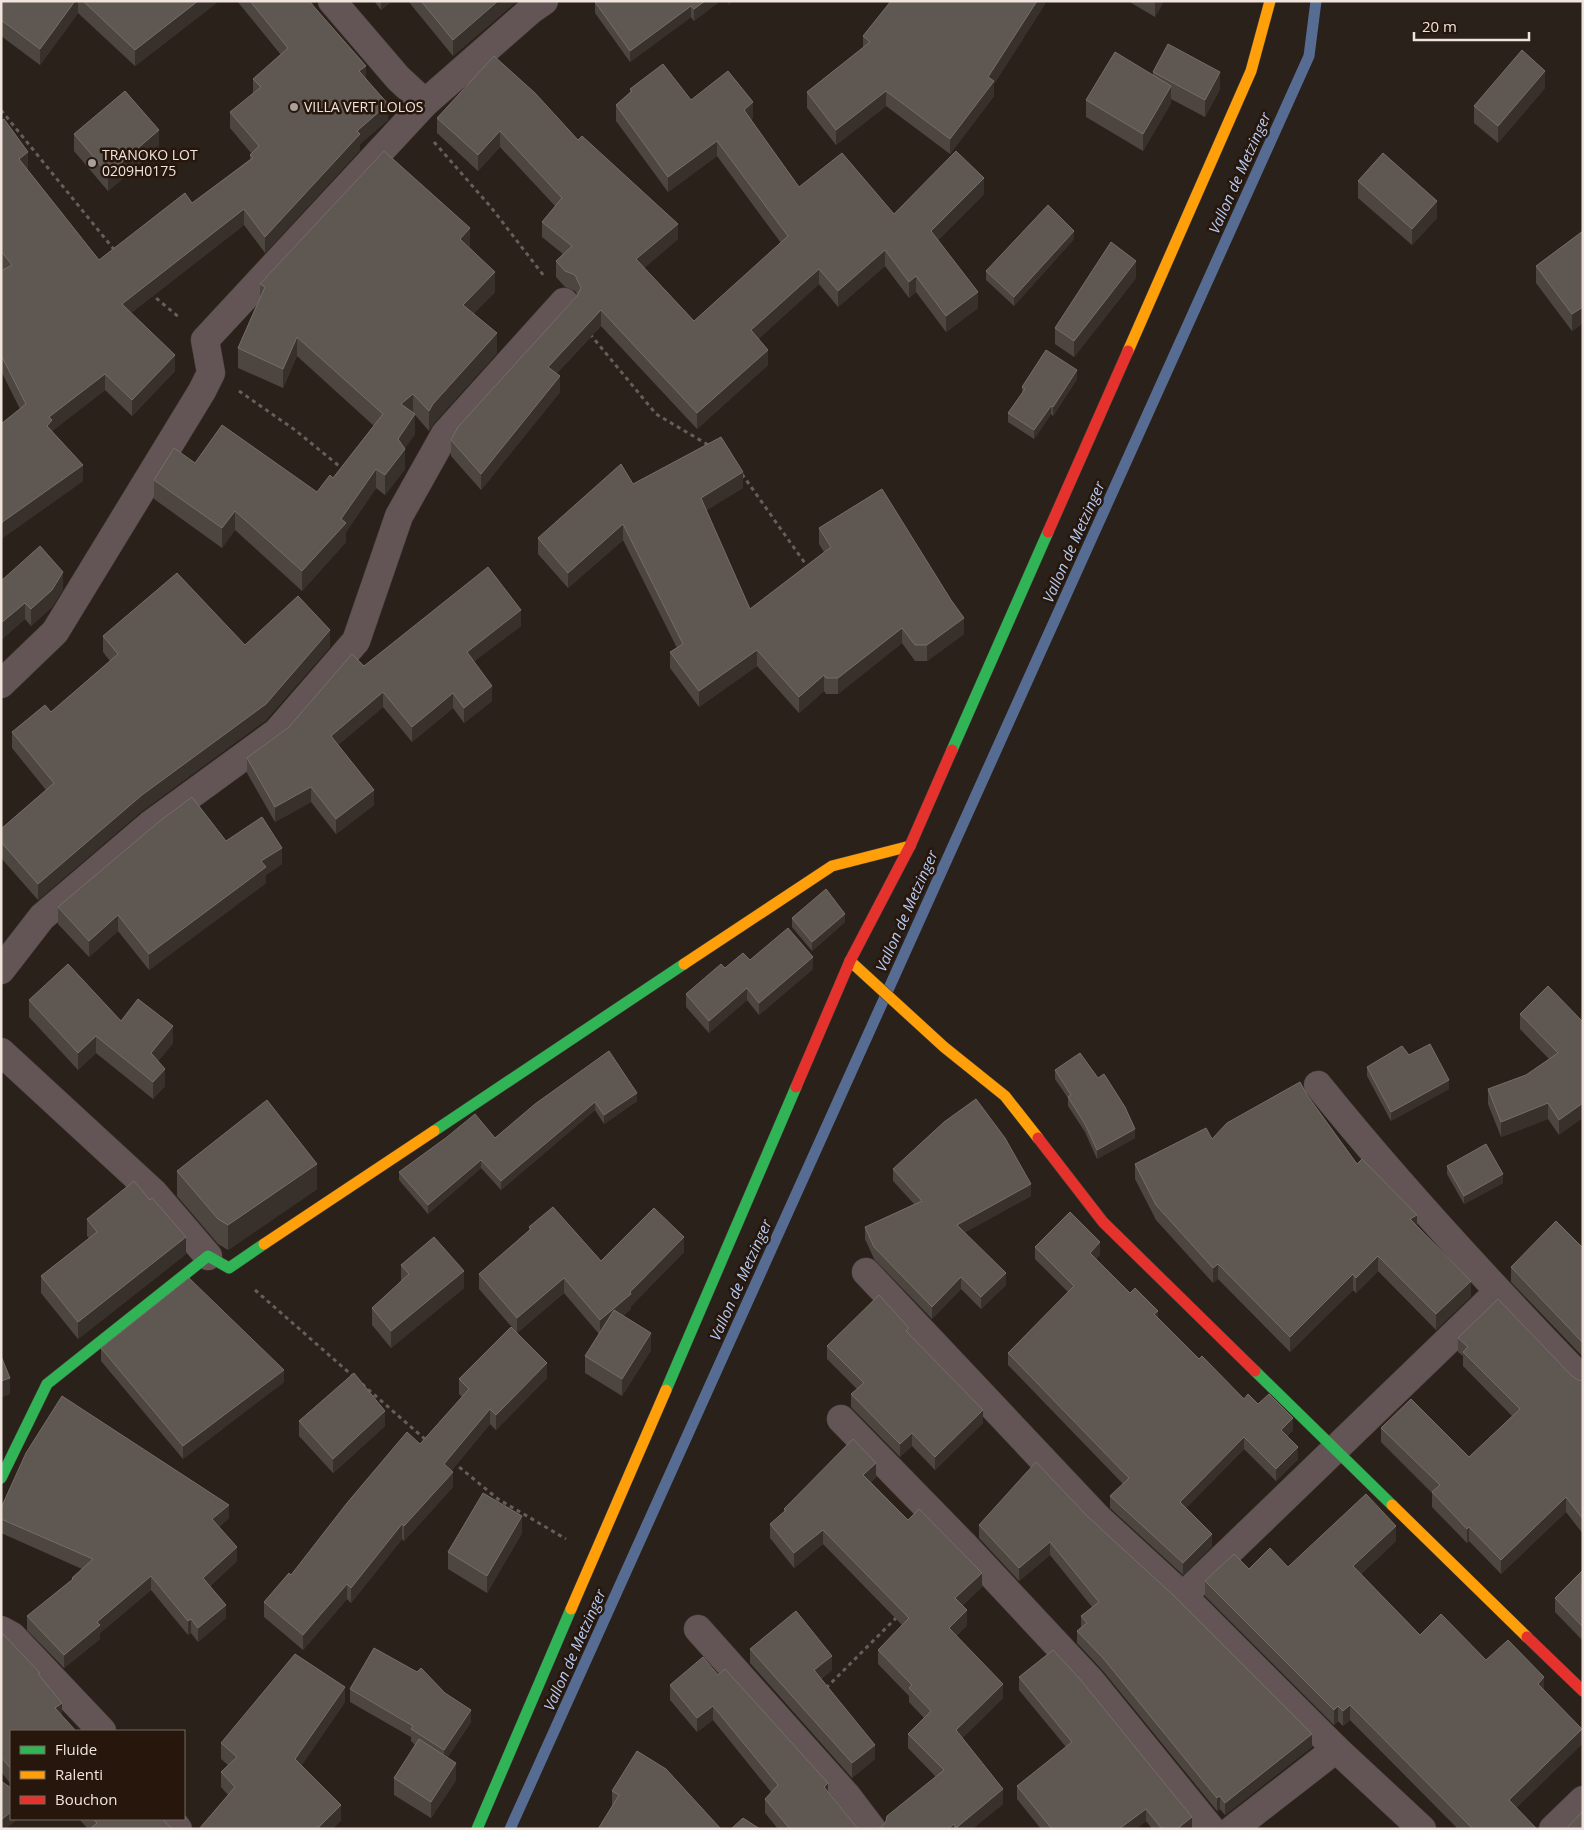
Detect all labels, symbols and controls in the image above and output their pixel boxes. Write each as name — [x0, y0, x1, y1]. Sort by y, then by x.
scale bar — [1414, 10, 1529, 42]
text: 20 m — [1422, 16, 1457, 36]
place label: VILLA VERT LOLOS — [304, 97, 424, 116]
marker: VILLA VERT LOLOS — [288, 101, 300, 113]
water label: Vallon de Metzinger — [1203, 108, 1275, 236]
place label: TRANOKO LOT 0209H0175 — [102, 145, 198, 180]
marker: TRANOKO LOT 0209H0175 — [86, 157, 98, 169]
water label: Vallon de Metzinger — [1037, 477, 1109, 605]
water label: Vallon de Metzinger — [870, 846, 942, 974]
water label: Vallon de Metzinger — [704, 1215, 776, 1343]
water label: Vallon de Metzinger — [538, 1585, 610, 1713]
legend — [10, 1730, 185, 1820]
text: Fluide — [55, 1739, 97, 1759]
text: Ralenti — [55, 1764, 103, 1784]
text: Bouchon — [55, 1789, 118, 1809]

